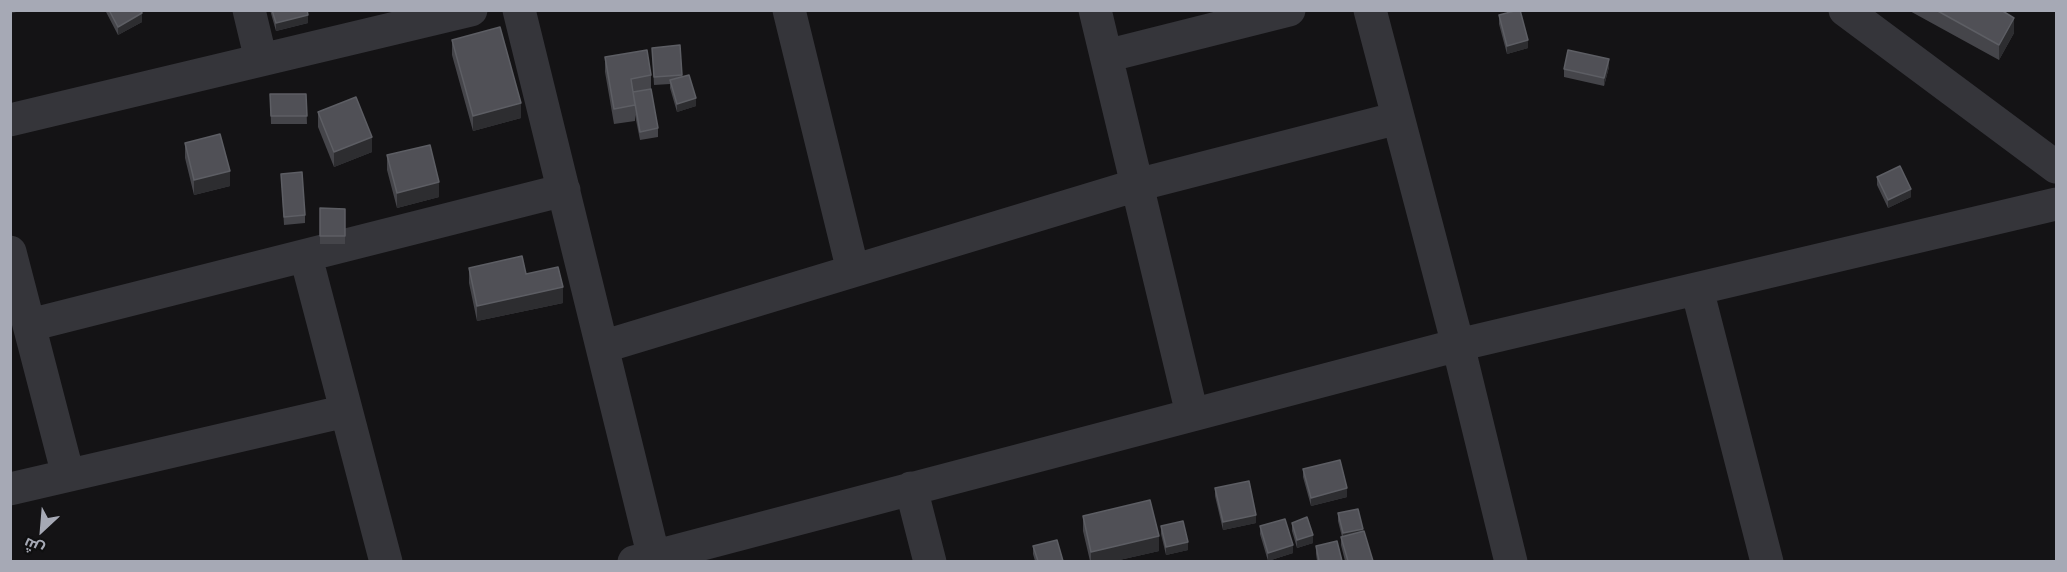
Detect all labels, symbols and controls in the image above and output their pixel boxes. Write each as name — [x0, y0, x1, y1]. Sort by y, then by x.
north arrow — [12, 500, 72, 560]
text: ش — [20, 534, 47, 560]

